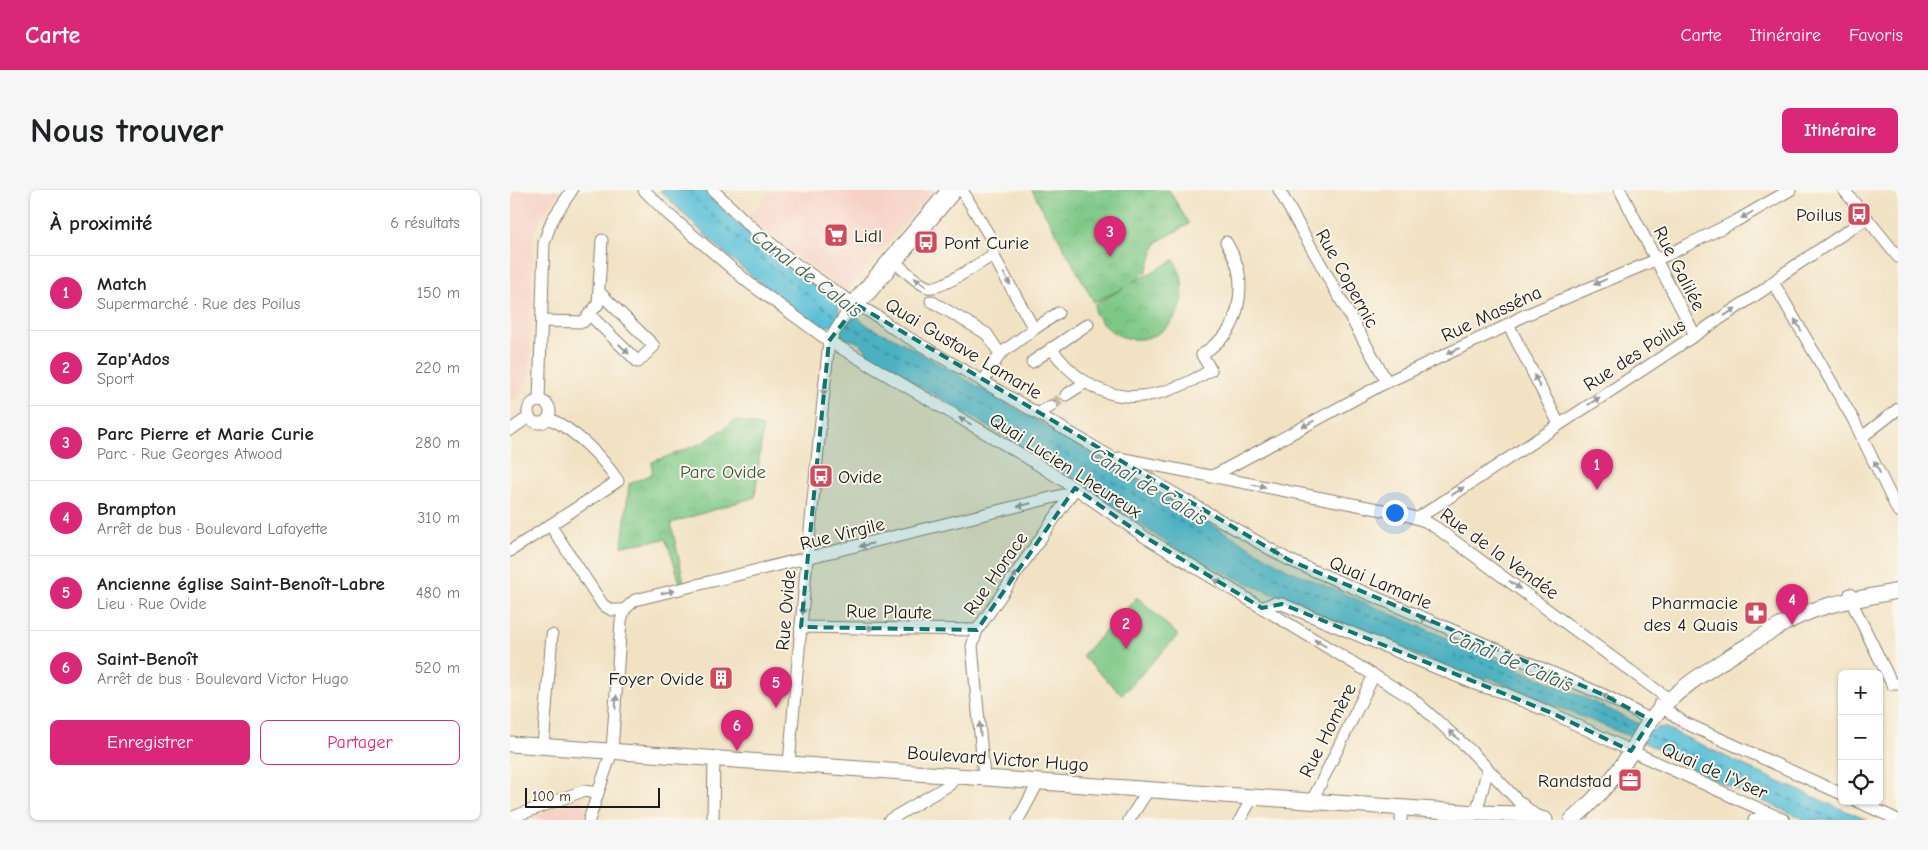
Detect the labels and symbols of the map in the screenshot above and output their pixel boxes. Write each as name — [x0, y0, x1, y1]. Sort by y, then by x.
bus stop icon: Poilus — [1846, 201, 1872, 227]
place label: Poilus — [1796, 204, 1842, 226]
one-way arrow — [1741, 210, 1754, 219]
pin: 3 — [1094, 216, 1126, 257]
supermarket icon: Lidl — [823, 222, 849, 248]
street label: Rue Galilée — [1648, 222, 1710, 314]
water label: Canal de Calais — [747, 224, 867, 323]
place label: Lidl — [854, 225, 882, 247]
street label: Rue Copernic — [1311, 225, 1383, 332]
bus stop icon: Pont Curie — [913, 229, 939, 255]
place label: Pont Curie — [944, 232, 1029, 254]
one-way arrow — [1002, 272, 1011, 286]
one-way arrow — [914, 276, 927, 287]
one-way arrow — [1593, 279, 1607, 287]
street label: Rue Masséna — [1438, 281, 1545, 347]
street label: Quai Gustave Lamarle — [881, 293, 1046, 404]
one-way arrow — [1723, 307, 1736, 317]
street label: Rue des Poilus — [1580, 314, 1690, 396]
one-way arrow — [1793, 318, 1802, 332]
one-way arrow — [618, 342, 630, 354]
one-way arrow — [1446, 347, 1460, 355]
one-way arrow — [1533, 374, 1541, 388]
one-way arrow — [819, 382, 827, 398]
one-way arrow — [1587, 397, 1601, 406]
street label: Quai Lucien Lheureux — [985, 408, 1146, 524]
one-way arrow — [959, 416, 972, 425]
one-way arrow — [1300, 420, 1315, 428]
water label: Canal de Calais — [1086, 442, 1212, 531]
pin: 1 — [1581, 449, 1613, 490]
one-way arrow — [1873, 460, 1881, 474]
park label: Parc Ovide — [680, 461, 766, 483]
bus stop icon: Ovide — [808, 463, 834, 489]
place label: Ovide — [838, 466, 882, 488]
one-way arrow — [1251, 482, 1266, 490]
one-way arrow — [1452, 486, 1465, 496]
your location — [1382, 500, 1408, 526]
one-way arrow — [1017, 501, 1032, 509]
street label: Rue de la Vendée — [1436, 503, 1563, 604]
street label: Rue Virgile — [798, 513, 887, 555]
street label: Rue Horace — [959, 528, 1032, 619]
one-way arrow — [859, 541, 874, 549]
one-way arrow — [1271, 549, 1286, 557]
street label: Quai Lamarle — [1326, 551, 1435, 614]
street label: Rue Ovide — [772, 569, 800, 651]
one-way arrow — [1008, 572, 1018, 585]
one-way arrow — [1213, 579, 1226, 588]
one-way arrow — [1508, 580, 1522, 590]
pin: 4 — [1776, 584, 1808, 625]
one-way arrow — [661, 588, 676, 596]
place label: Pharmacie des 4 Quais — [1643, 592, 1738, 636]
one-way arrow — [798, 600, 806, 616]
street label: Rue Plaute — [846, 600, 932, 624]
pharmacy icon: Pharmacie des 4 Quais — [1743, 600, 1769, 626]
pin: 2 — [1110, 608, 1142, 649]
one-way arrow — [1419, 615, 1433, 623]
one-way arrow — [860, 624, 876, 632]
water label: Canal de Calais — [1445, 624, 1577, 697]
one-way arrow — [1314, 638, 1327, 647]
building icon: Foyer Ovide — [708, 665, 734, 691]
pin: 5 — [760, 667, 792, 708]
place label: Foyer Ovide — [608, 668, 704, 690]
street label: Rue Homère — [1295, 680, 1361, 781]
one-way arrow — [1601, 693, 1615, 701]
one-way arrow — [612, 694, 620, 710]
pin: 6 — [721, 710, 753, 751]
one-way arrow — [976, 720, 984, 736]
one-way arrow — [1448, 729, 1460, 741]
street label: Quai de l'Yser — [1658, 738, 1771, 804]
street label: Boulevard Victor Hugo — [906, 742, 1089, 776]
office icon: Randstad — [1617, 767, 1643, 793]
place label: Randstad — [1538, 770, 1612, 792]
scale bar — [525, 785, 660, 808]

